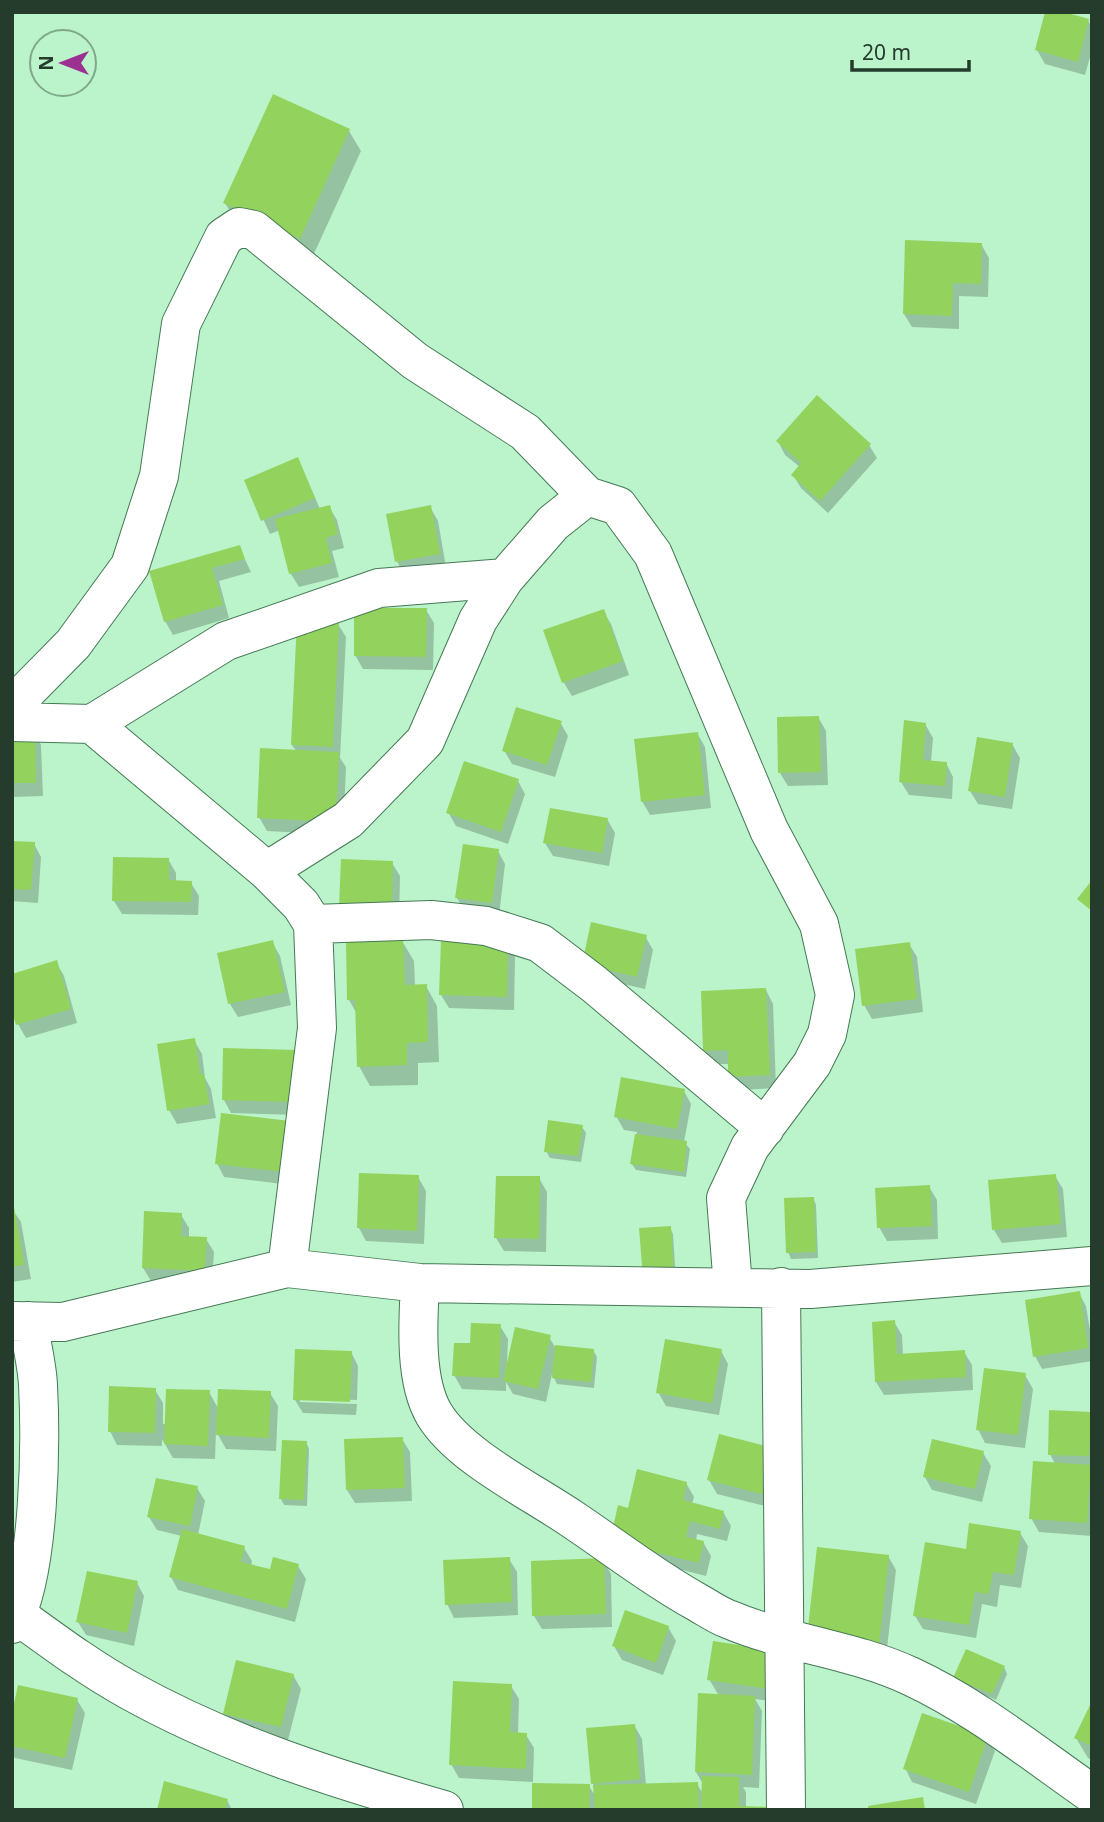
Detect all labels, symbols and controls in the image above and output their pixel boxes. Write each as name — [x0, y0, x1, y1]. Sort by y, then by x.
north arrow — [28, 28, 98, 98]
scale bar — [852, 28, 969, 72]
text: 20 m — [862, 38, 911, 66]
text: N — [33, 55, 59, 71]

